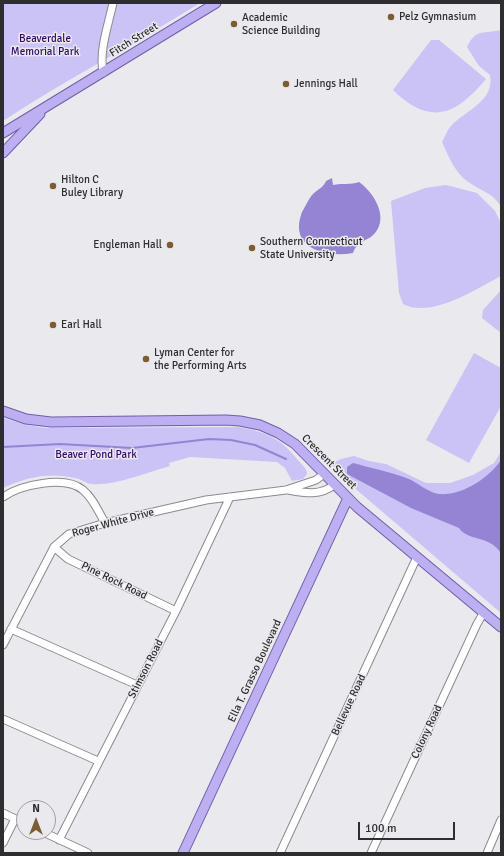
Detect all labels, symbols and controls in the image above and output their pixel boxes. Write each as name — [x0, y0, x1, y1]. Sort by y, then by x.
place label: Pelz Gymnasium — [399, 10, 476, 24]
place label: Academic Science Building — [242, 11, 320, 37]
marker: Pelz Gymnasium — [386, 12, 396, 22]
marker: Academic Science Building — [229, 19, 239, 29]
street label: Fitch Street — [107, 20, 161, 60]
park label: Beaverdale Memorial Park — [11, 32, 79, 58]
place label: Jennings Hall — [294, 77, 358, 91]
marker: Jennings Hall — [281, 79, 291, 89]
place label: Hilton C Buley Library — [61, 173, 123, 199]
marker: Hilton C Buley Library — [48, 181, 58, 191]
place label: Southern Connecticut State University — [260, 235, 363, 261]
place label: Engleman Hall — [93, 238, 162, 252]
marker: Engleman Hall — [165, 240, 175, 250]
marker: Southern Connecticut State University — [247, 243, 257, 253]
place label: Earl Hall — [61, 318, 102, 332]
marker: Earl Hall — [48, 320, 58, 330]
place label: Lyman Center for the Performing Arts — [154, 346, 247, 372]
marker: Lyman Center for the Performing Arts — [141, 354, 151, 364]
street label: Crescent Street — [299, 432, 359, 492]
park label: Beaver Pond Park — [55, 448, 137, 462]
street label: Roger White Drive — [70, 506, 156, 540]
street label: Pine Rock Road — [79, 559, 149, 603]
street label: Ella T. Grasso Boulevard — [225, 617, 285, 725]
street label: Stimson Road — [126, 637, 166, 701]
street label: Bellevue Road — [329, 672, 369, 738]
street label: Colony Road — [409, 703, 445, 761]
north arrow — [16, 800, 56, 840]
text: N — [32, 802, 40, 815]
scale bar — [360, 814, 457, 840]
text: 100 m — [365, 821, 397, 836]

